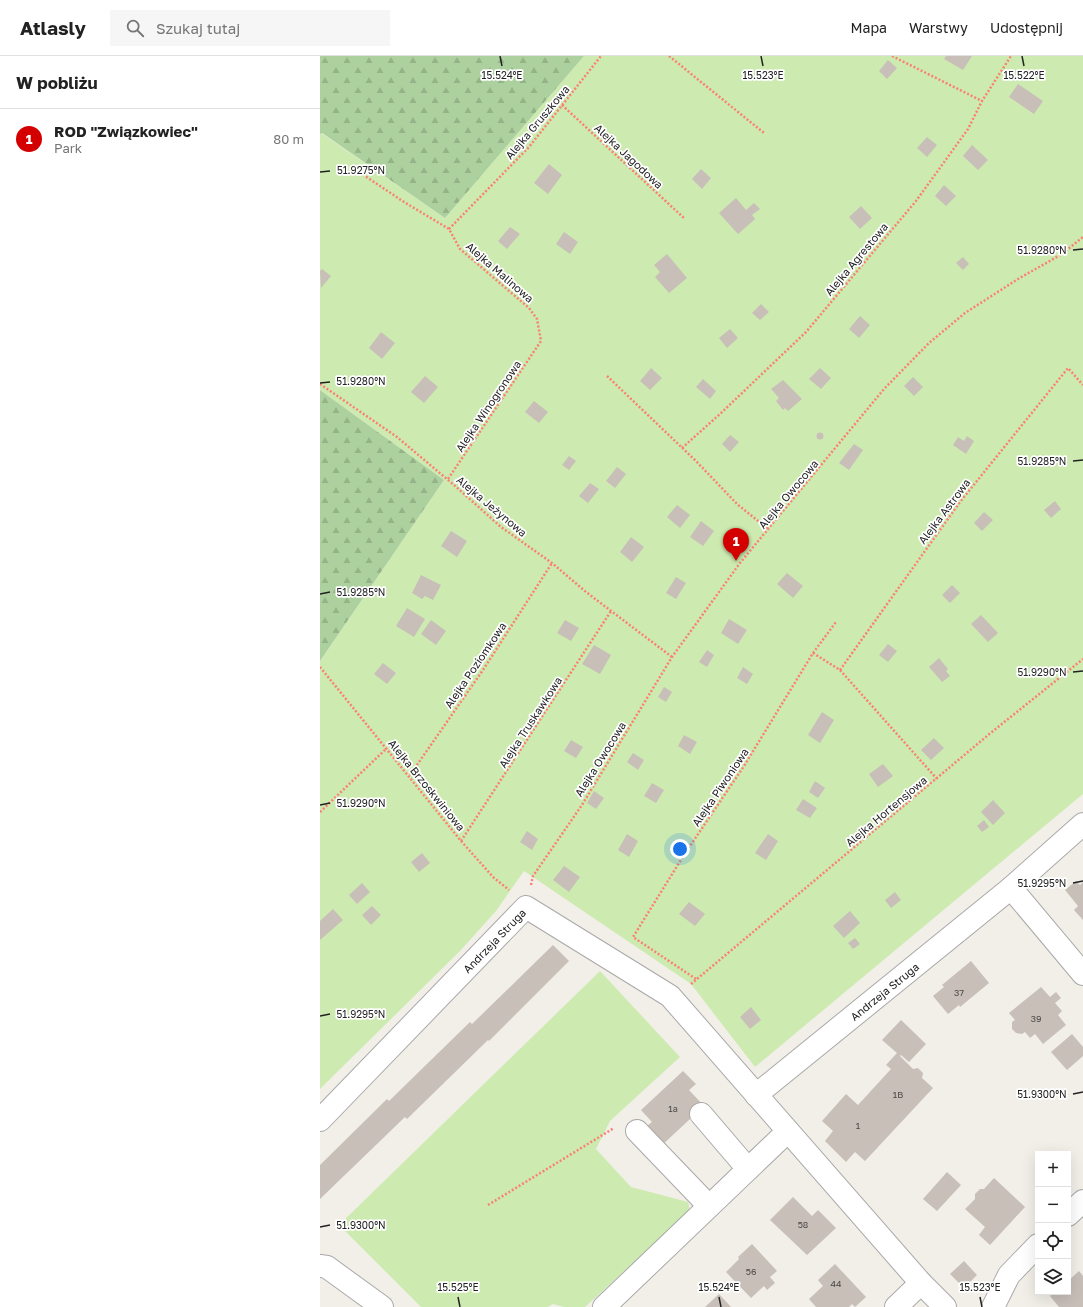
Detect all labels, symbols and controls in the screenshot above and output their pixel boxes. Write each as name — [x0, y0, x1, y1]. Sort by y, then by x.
search box — [110, 10, 390, 46]
text: Atlasly — [20, 16, 86, 39]
icon: search — [124, 17, 146, 39]
text: Szukaj tutaj — [156, 19, 240, 37]
text: Mapa — [851, 19, 887, 36]
text: Warstwy — [909, 19, 968, 36]
text: Udostępnij — [990, 19, 1063, 36]
text: 15.524°E — [482, 69, 522, 81]
text: 15.523°E — [742, 69, 784, 81]
text: 15.522°E — [1003, 69, 1045, 81]
text: W pobliżu — [16, 72, 98, 93]
street label: Alejka Gruszkowa — [502, 82, 572, 162]
street label: Alejka Jagodowa — [592, 121, 666, 191]
text: ROD "Związkowiec" — [54, 122, 198, 140]
text: 1 — [26, 131, 32, 147]
text: 80 m — [273, 131, 304, 147]
text: Park — [54, 140, 82, 156]
text: 51.9275°N — [337, 164, 385, 176]
street label: Alejka Agrestowa — [822, 220, 890, 298]
street label: Alejka Malinowa — [464, 239, 536, 305]
text: 51.9280°N — [1017, 244, 1067, 256]
street label: Alejka Winogronowa — [453, 358, 523, 454]
text: 51.9280°N — [336, 375, 386, 387]
text: 51.9285°N — [1018, 455, 1066, 467]
street label: Alejka Owocowa — [755, 457, 821, 531]
street label: Alejka Jeżynowa — [454, 473, 530, 539]
street label: Alejka Astrowa — [915, 476, 973, 546]
pin: 1 — [723, 528, 749, 561]
text: 51.9285°N — [337, 586, 385, 598]
street label: Alejka Poziomkowa — [441, 620, 509, 710]
text: 51.9290°N — [1017, 666, 1067, 678]
street label: Alejka Truskawkowa — [496, 674, 564, 770]
street label: Alejka Owocowa — [572, 719, 628, 799]
street label: Alejka Brzoskwiniowa — [386, 737, 468, 833]
street label: Alejka Piwoniowa — [689, 745, 751, 829]
street label: Alejka Hortensjowa — [843, 773, 929, 849]
text: 51.9290°N — [336, 797, 386, 809]
your location — [670, 839, 690, 859]
text: 51.9295°N — [1018, 877, 1066, 889]
street label: Andrzeja Struga — [460, 905, 528, 975]
street label: Andrzeja Struga — [847, 959, 921, 1023]
house number: 37 — [954, 987, 964, 998]
text: 51.9295°N — [337, 1008, 385, 1020]
house number: 39 — [1031, 1013, 1041, 1024]
text: 51.9300°N — [1017, 1088, 1067, 1100]
house number: 1B — [893, 1089, 903, 1100]
house number: 1a — [668, 1103, 678, 1114]
house number: 1 — [856, 1120, 861, 1131]
map controls — [1035, 1151, 1071, 1295]
button: + — [1035, 1151, 1071, 1187]
button: − — [1035, 1187, 1071, 1223]
text: 51.9300°N — [336, 1219, 386, 1231]
house number: 58 — [798, 1219, 808, 1230]
button: locate — [1035, 1223, 1071, 1259]
button: layers — [1035, 1259, 1071, 1295]
house number: 56 — [746, 1266, 756, 1277]
house number: 44 — [831, 1278, 842, 1289]
text: 15.525°E — [437, 1281, 479, 1293]
text: 15.524°E — [699, 1281, 739, 1293]
text: 15.523°E — [959, 1281, 1001, 1293]

